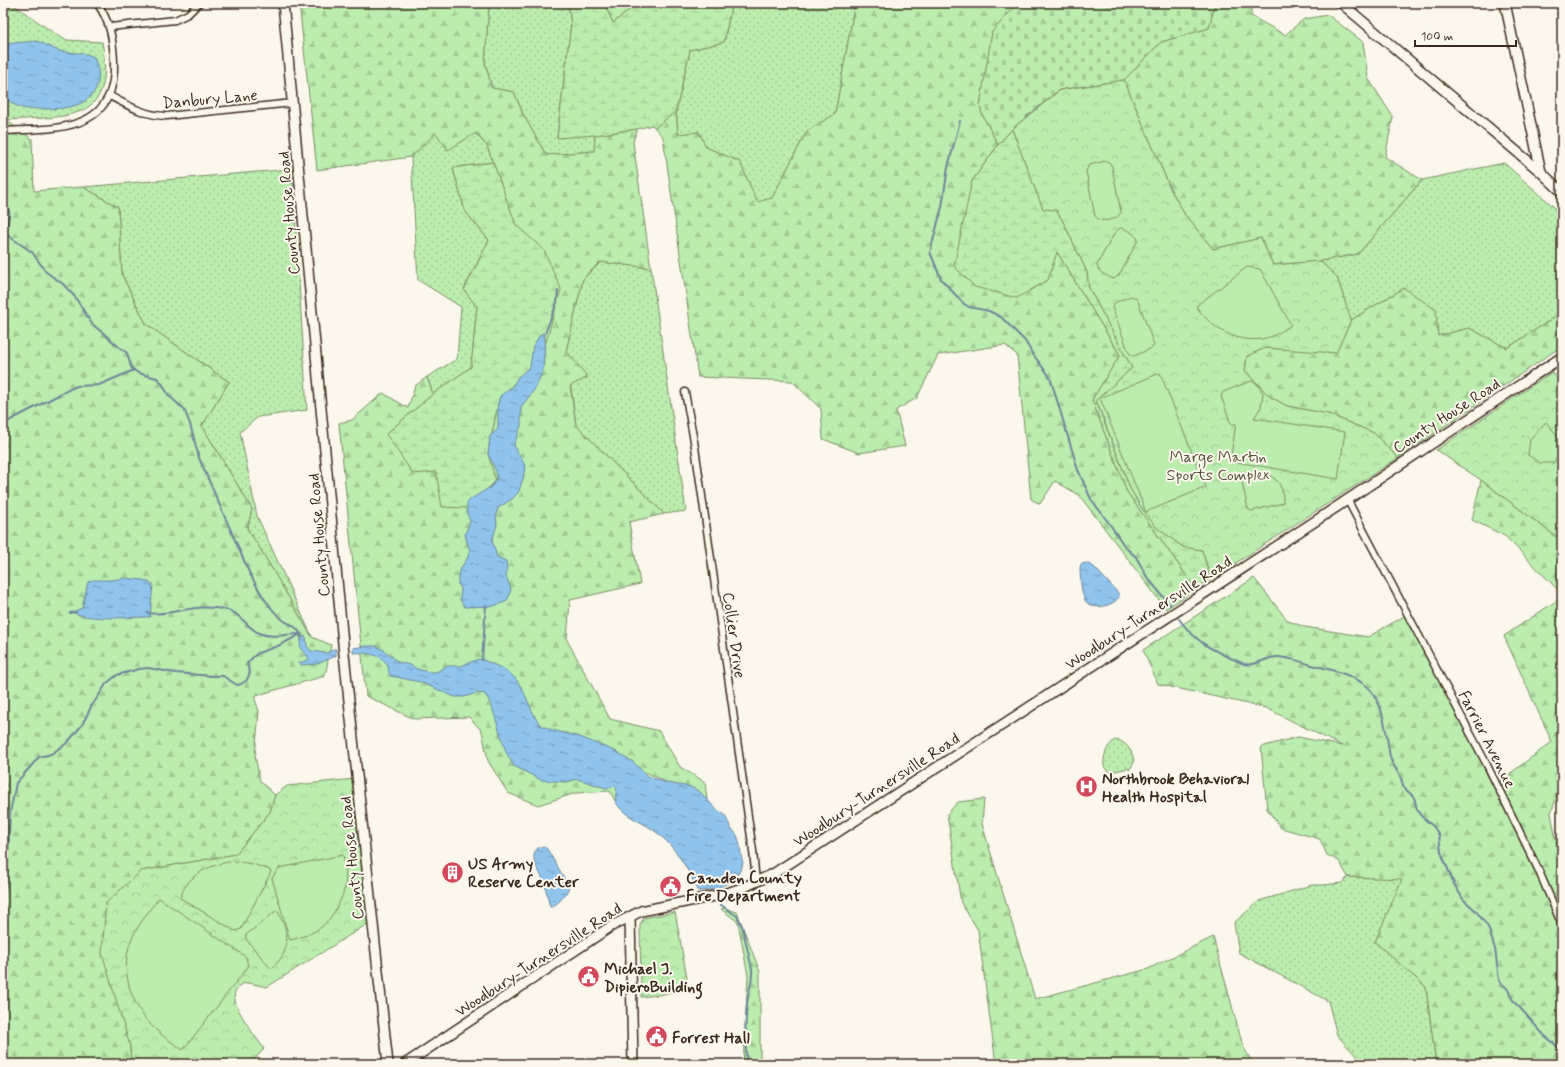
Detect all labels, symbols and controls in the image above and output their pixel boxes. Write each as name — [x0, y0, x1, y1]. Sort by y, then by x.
scale bar — [1415, 22, 1516, 48]
text: 100 m — [1421, 29, 1453, 45]
street label: Danbury Lane — [162, 85, 258, 114]
street label: County House Road — [274, 150, 305, 276]
street label: County House Road — [1389, 374, 1505, 459]
park label: Marge Martin Sports Complex — [1167, 447, 1269, 486]
street label: County House Road — [304, 472, 335, 598]
street label: Woodbury-Turnersville Road — [1061, 551, 1236, 675]
street label: Collier Drive — [717, 591, 750, 679]
street label: Farrier Avenue — [1453, 687, 1520, 792]
street label: Woodbury-Turnersville Road — [789, 728, 964, 852]
place label: Northbrook Behavioral Health Hospital — [1102, 769, 1249, 808]
hospital icon: Northbrook Behavioral Health Hospital — [1074, 774, 1100, 800]
street label: County House Road — [336, 795, 369, 921]
place label: US Army Reserve Center — [468, 854, 579, 893]
building icon: US Army Reserve Center — [440, 859, 466, 885]
place label: Camden County Fire Department — [686, 868, 802, 907]
public building icon: Camden County Fire Department — [657, 873, 683, 899]
street label: Woodbury-Turnersville Road — [451, 898, 626, 1022]
place label: Michael J. DipieroBuilding — [604, 959, 703, 1000]
public building icon: Michael J. DipieroBuilding — [576, 964, 602, 990]
public building icon: Forrest Hall — [643, 1024, 669, 1050]
place label: Forrest Hall — [672, 1028, 750, 1049]

